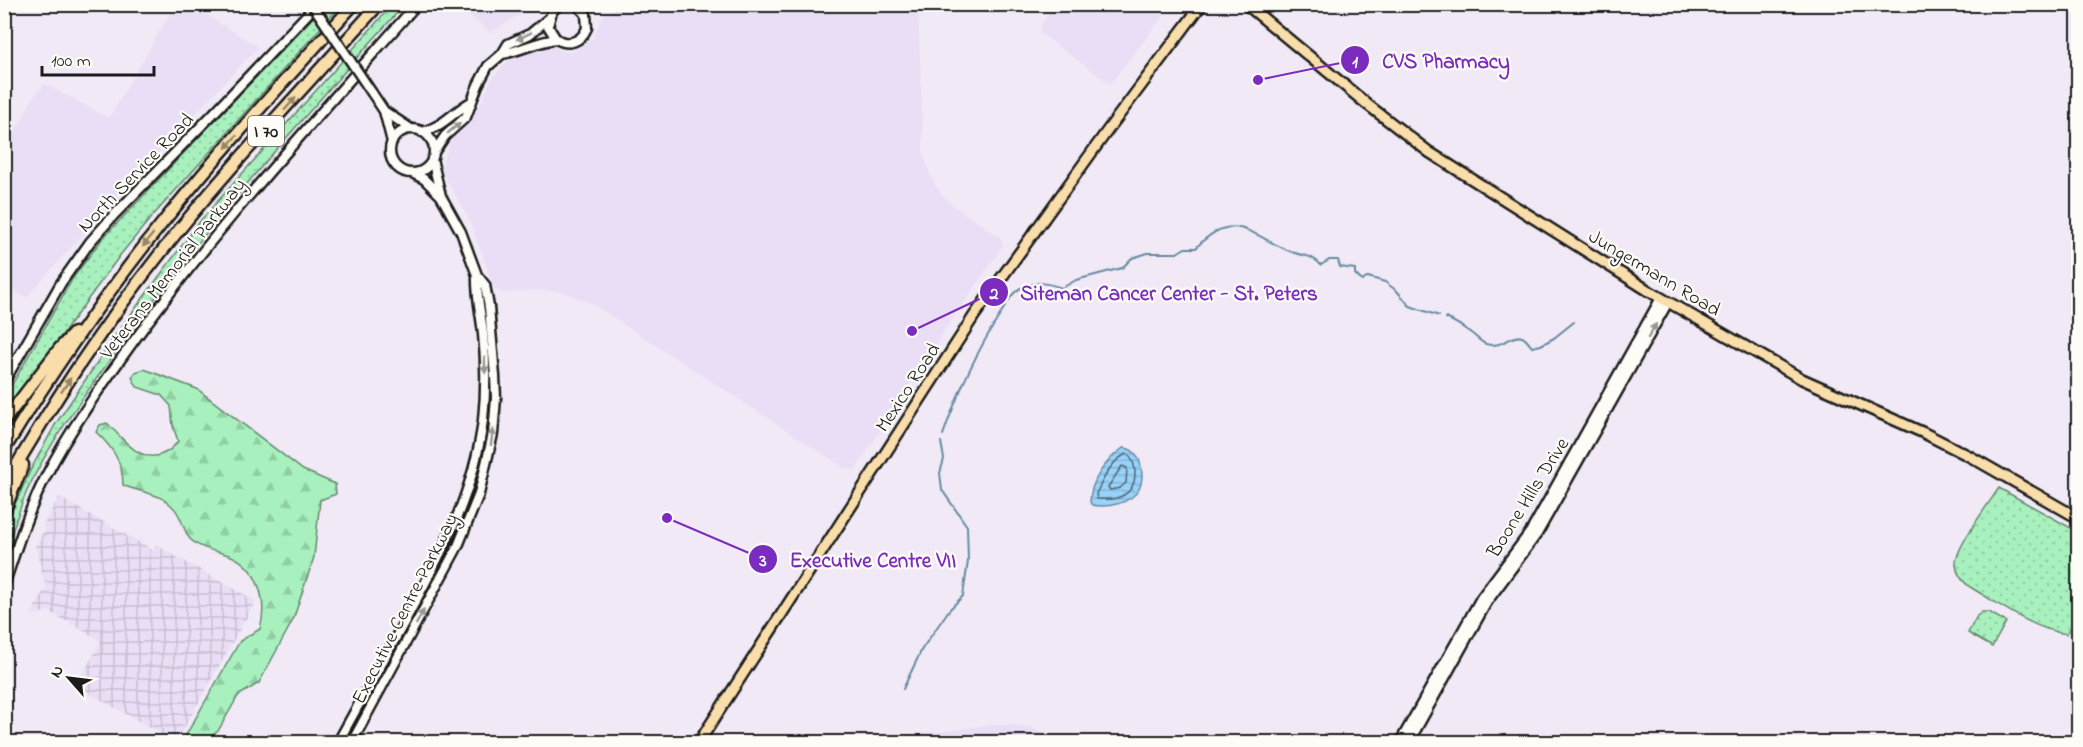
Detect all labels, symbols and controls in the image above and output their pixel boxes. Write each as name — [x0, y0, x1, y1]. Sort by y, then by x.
one-way arrow — [516, 32, 533, 41]
scale bar — [42, 39, 154, 77]
callout: CVS Pharmacy — [1340, 41, 1522, 80]
text: CVS Pharmacy — [1382, 48, 1510, 80]
text: 100 m — [51, 49, 91, 75]
text: 1 — [1352, 50, 1358, 76]
one-way arrow — [283, 97, 296, 112]
street label: North Service Road — [72, 107, 202, 240]
road number: I 70 — [248, 116, 284, 146]
one-way arrow — [446, 122, 461, 135]
one-way arrow — [225, 134, 238, 149]
street label: Veterans Memorial Parkway — [93, 173, 254, 367]
street label: Jungermann Road — [1582, 223, 1725, 326]
one-way arrow — [143, 233, 155, 248]
callout: Siteman Cancer Center - St. Peters — [979, 273, 1330, 312]
text: Siteman Cancer Center - St. Peters — [1020, 280, 1318, 310]
text: 2 — [989, 282, 999, 308]
one-way arrow — [1647, 323, 1658, 339]
street label: Mexico Road — [869, 338, 949, 439]
one-way arrow — [480, 356, 490, 375]
one-way arrow — [61, 377, 72, 393]
one-way arrow — [487, 428, 496, 447]
street label: Boone Hills Drive — [1480, 433, 1578, 565]
street label: Executive Centre Parkway — [345, 509, 467, 710]
callout: Executive Centre VII — [748, 540, 968, 579]
text: Executive Centre VII — [790, 547, 956, 577]
text: 3 — [758, 549, 767, 575]
one-way arrow — [415, 609, 425, 626]
north arrow — [39, 648, 99, 708]
text: N — [44, 661, 71, 682]

